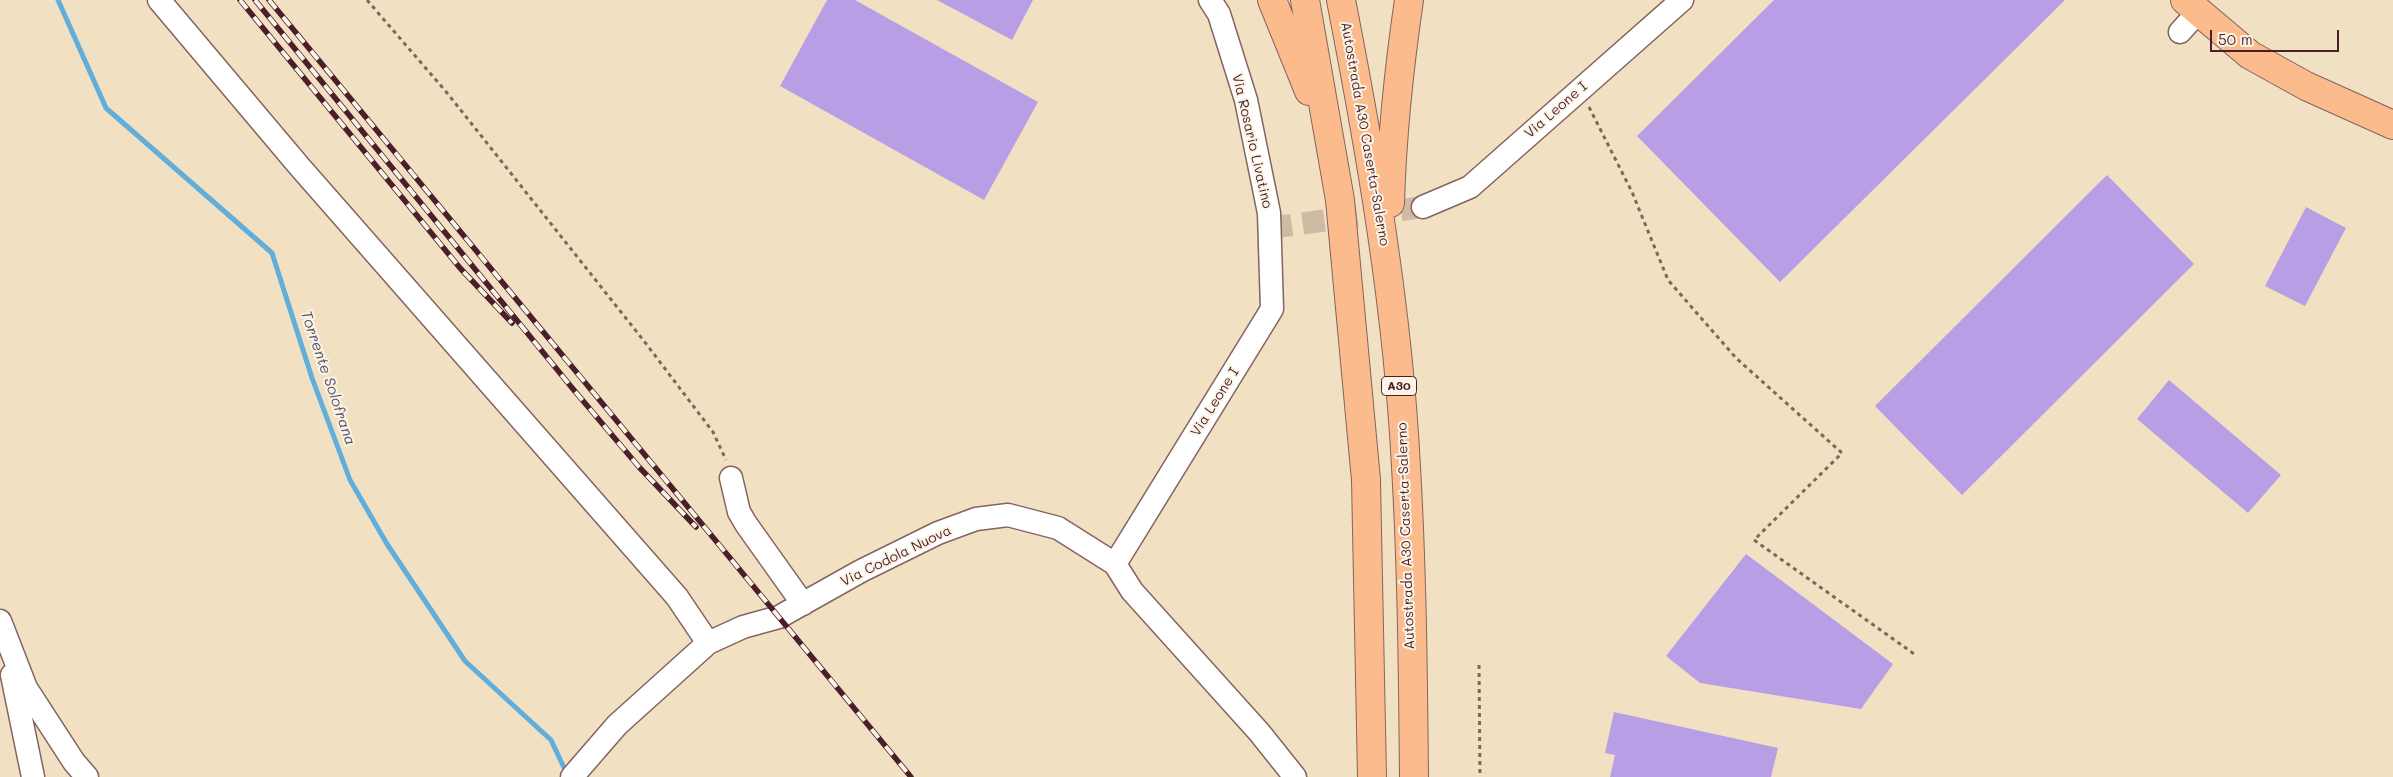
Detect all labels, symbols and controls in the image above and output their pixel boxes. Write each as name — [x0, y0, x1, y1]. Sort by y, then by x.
scale bar — [2213, 20, 2342, 52]
street label: Autostrada A30 Caserta-Salerno — [1337, 21, 1393, 247]
text: 50 m — [2218, 29, 2253, 49]
street label: Via Rosario Livatino — [1228, 72, 1276, 210]
street label: Via Leone I — [1521, 78, 1591, 142]
water label: Torrente Solofrana — [297, 308, 359, 448]
street label: Via Leone I — [1187, 365, 1243, 439]
road number: A30 — [1382, 376, 1416, 396]
street label: Autostrada A30 Caserta-Salerno — [1394, 422, 1418, 650]
street label: Via Codola Nuova — [838, 522, 954, 590]

